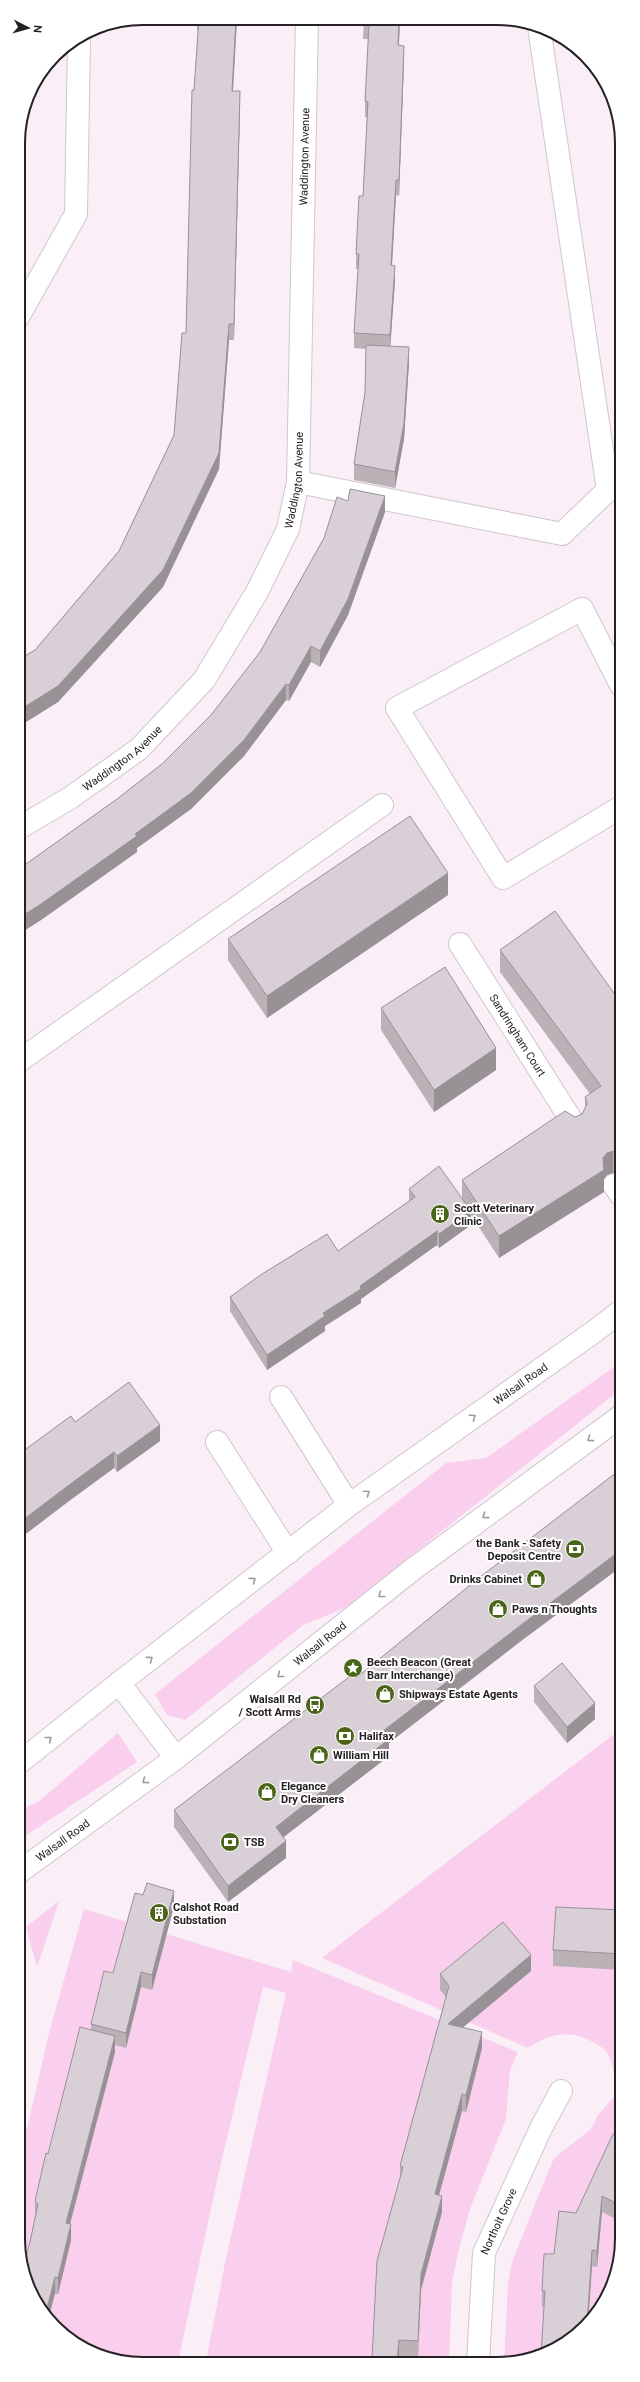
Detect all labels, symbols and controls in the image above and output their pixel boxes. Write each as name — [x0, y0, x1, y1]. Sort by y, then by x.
north arrow — [8, 8, 48, 48]
text: N — [31, 24, 44, 34]
street label: Waddington Avenue — [297, 108, 312, 206]
street label: Waddington Avenue — [282, 432, 306, 530]
street label: Waddington Avenue — [80, 723, 165, 794]
street label: Sandringham Court — [486, 992, 548, 1080]
place label: Scott Veterinary Clinic — [454, 1202, 535, 1228]
building icon: Scott Veterinary Clinic — [429, 1203, 451, 1225]
street label: Walsall Road — [491, 1360, 550, 1408]
one-way arrow — [469, 1415, 476, 1422]
one-way arrow — [587, 1434, 594, 1442]
one-way arrow — [363, 1491, 370, 1498]
one-way arrow — [483, 1511, 490, 1518]
place label: the Bank - Safety Deposit Centre — [476, 1537, 561, 1563]
bank icon: the Bank - Safety Deposit Centre — [564, 1538, 586, 1560]
shop icon: Drinks Cabinet — [525, 1568, 547, 1590]
place label: Drinks Cabinet — [449, 1573, 522, 1586]
one-way arrow — [249, 1577, 256, 1585]
one-way arrow — [379, 1590, 386, 1597]
shop icon: Paws n Thoughts — [487, 1598, 509, 1620]
place label: Paws n Thoughts — [512, 1603, 598, 1616]
street label: Walsall Road — [291, 1619, 349, 1669]
place label: Beech Beacon (Great Barr Interchange) — [367, 1656, 471, 1682]
one-way arrow — [145, 1657, 152, 1664]
place icon: Beech Beacon (Great Barr Interchange) — [342, 1657, 364, 1679]
one-way arrow — [277, 1671, 284, 1678]
shop icon: Shipways Estate Agents — [374, 1683, 396, 1705]
place label: Shipways Estate Agents — [399, 1688, 518, 1701]
place label: Walsall Rd / Scott Arms — [238, 1693, 301, 1719]
bus stop icon: Walsall Rd / Scott Arms — [304, 1694, 326, 1716]
bank icon: Halifax — [334, 1725, 356, 1747]
place label: Halifax — [359, 1730, 394, 1743]
one-way arrow — [45, 1736, 52, 1743]
shop icon: William Hill — [308, 1744, 330, 1766]
place label: William Hill — [333, 1749, 389, 1762]
one-way arrow — [142, 1776, 149, 1784]
place label: Elegance Dry Cleaners — [281, 1780, 345, 1806]
shop icon: Elegance Dry Cleaners — [256, 1781, 278, 1803]
street label: Walsall Road — [34, 1817, 92, 1865]
bank icon: TSB — [219, 1831, 241, 1853]
place label: TSB — [244, 1836, 265, 1849]
place label: Calshot Road Substation — [173, 1901, 239, 1927]
building icon: Calshot Road Substation — [148, 1902, 170, 1924]
street label: Northolt Grove — [478, 2186, 520, 2257]

